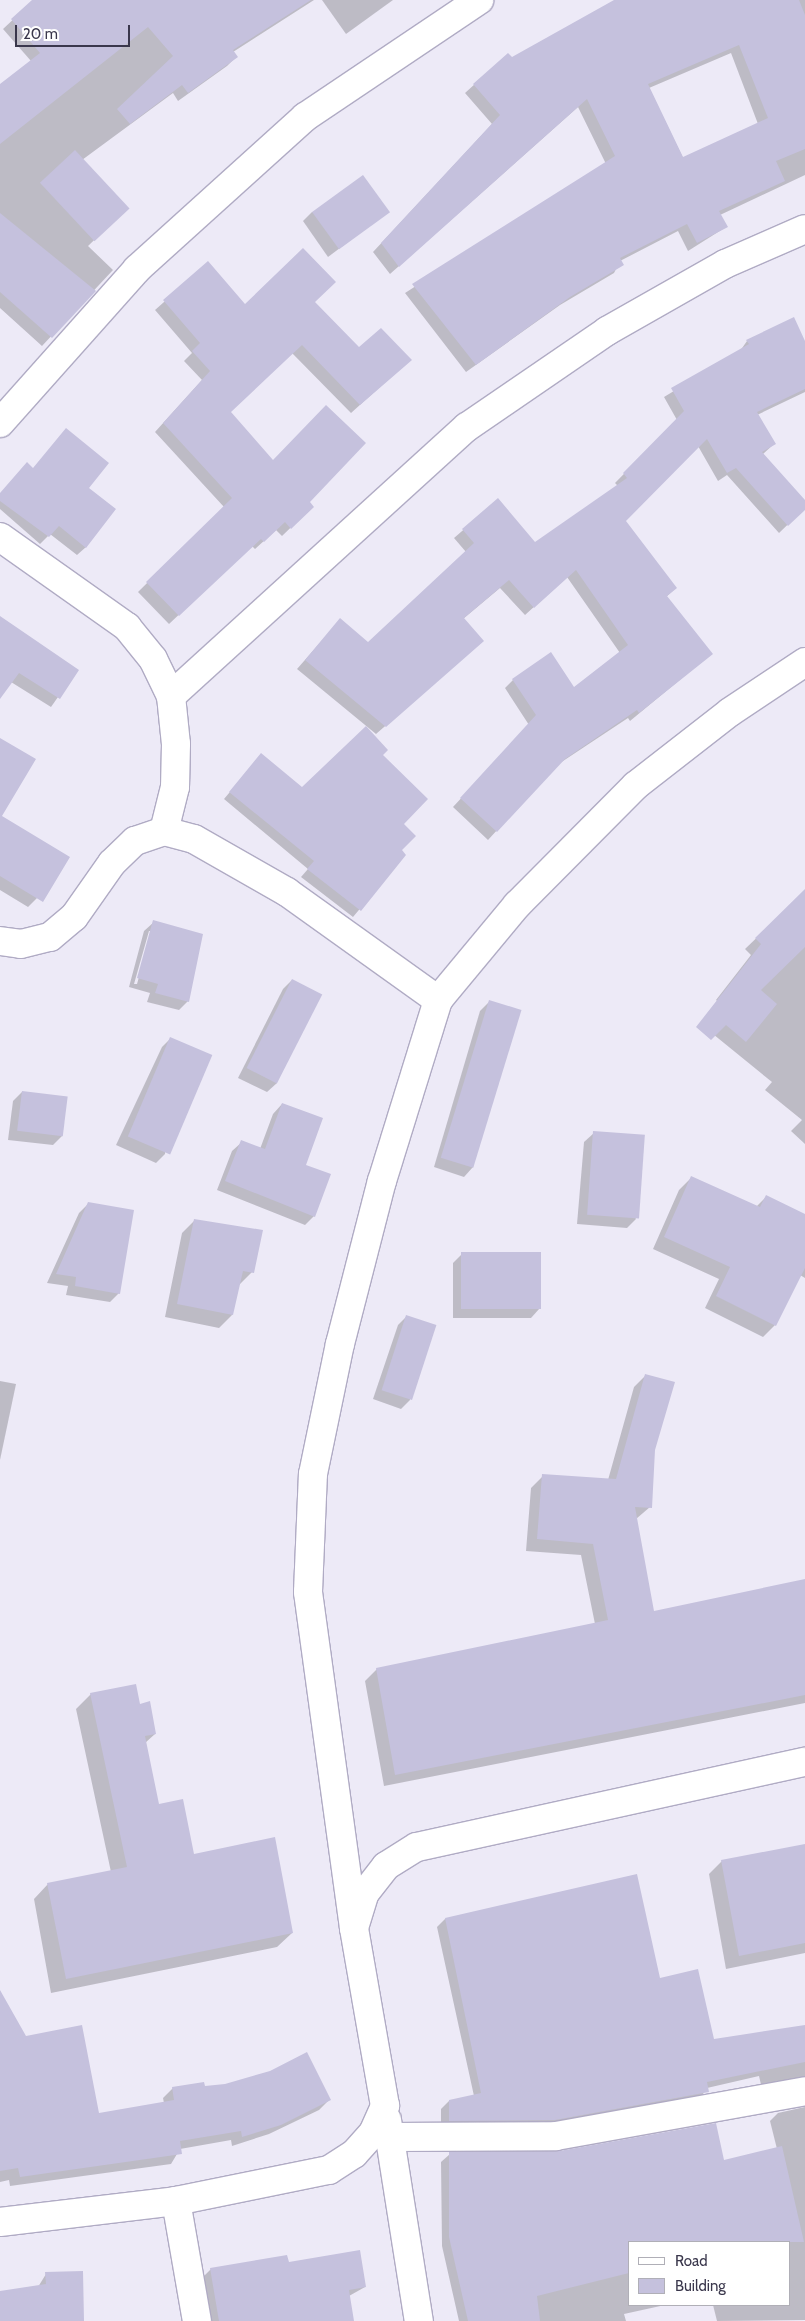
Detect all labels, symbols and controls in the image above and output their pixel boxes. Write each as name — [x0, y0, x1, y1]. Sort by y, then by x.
scale bar — [18, 15, 132, 47]
text: 20 m — [23, 25, 58, 43]
legend — [628, 2241, 790, 2306]
text: Road — [675, 2252, 708, 2270]
text: Building — [675, 2277, 726, 2295]

